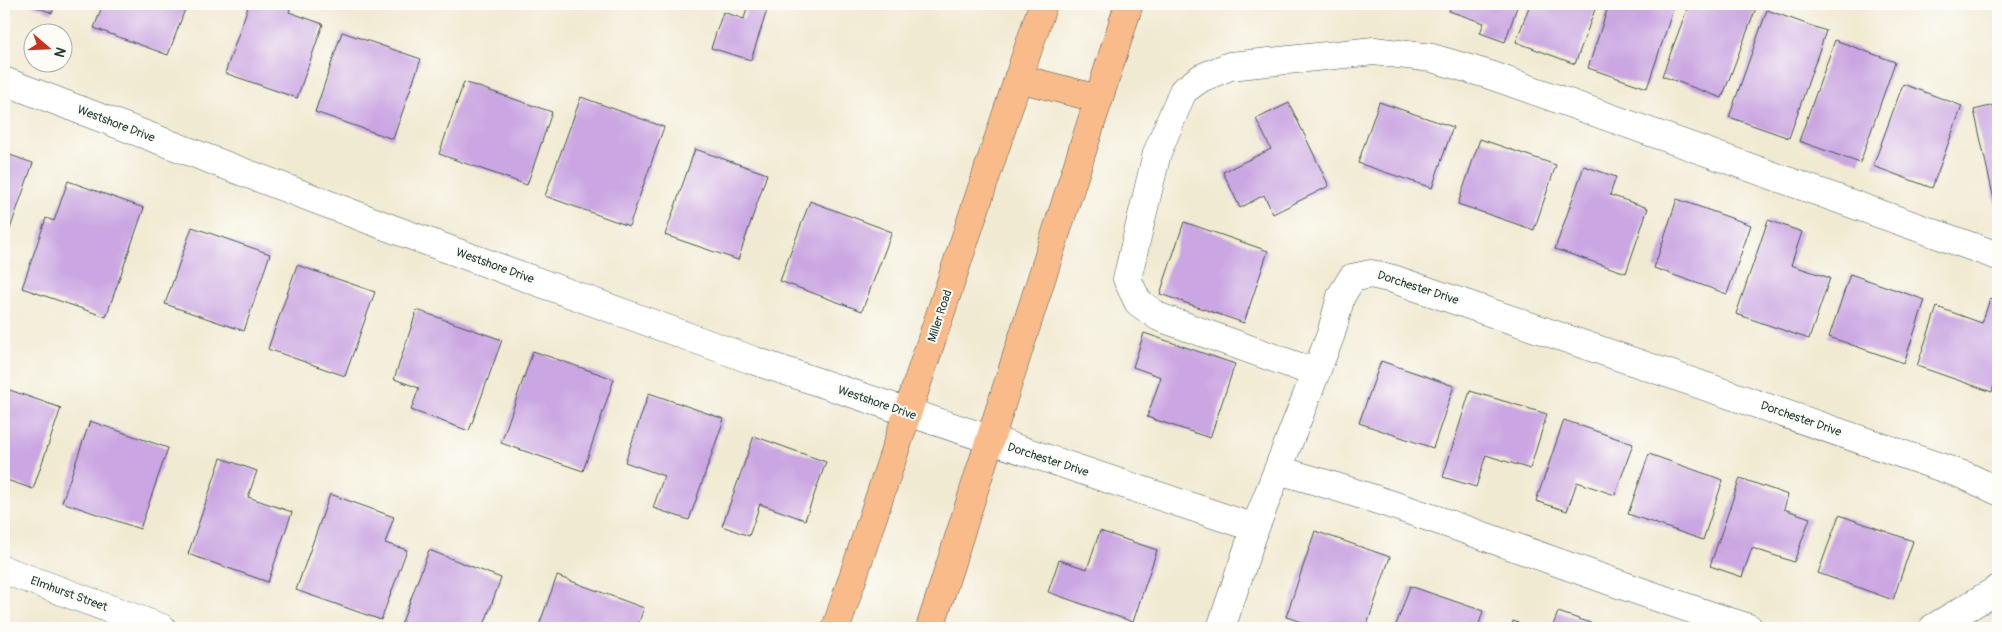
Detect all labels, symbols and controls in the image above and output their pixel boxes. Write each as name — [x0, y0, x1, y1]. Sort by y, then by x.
north arrow — [22, 22, 72, 72]
text: N — [50, 45, 69, 59]
street label: Westshore Drive — [75, 102, 157, 146]
street label: Westshore Drive — [454, 245, 536, 287]
street label: Dorchester Drive — [1375, 268, 1461, 308]
street label: Miller Road — [924, 288, 956, 344]
street label: Westshore Drive — [836, 383, 918, 423]
street label: Dorchester Drive — [1759, 398, 1843, 440]
street label: Dorchester Drive — [1005, 440, 1091, 480]
street label: Elmhurst Street — [28, 573, 110, 615]

